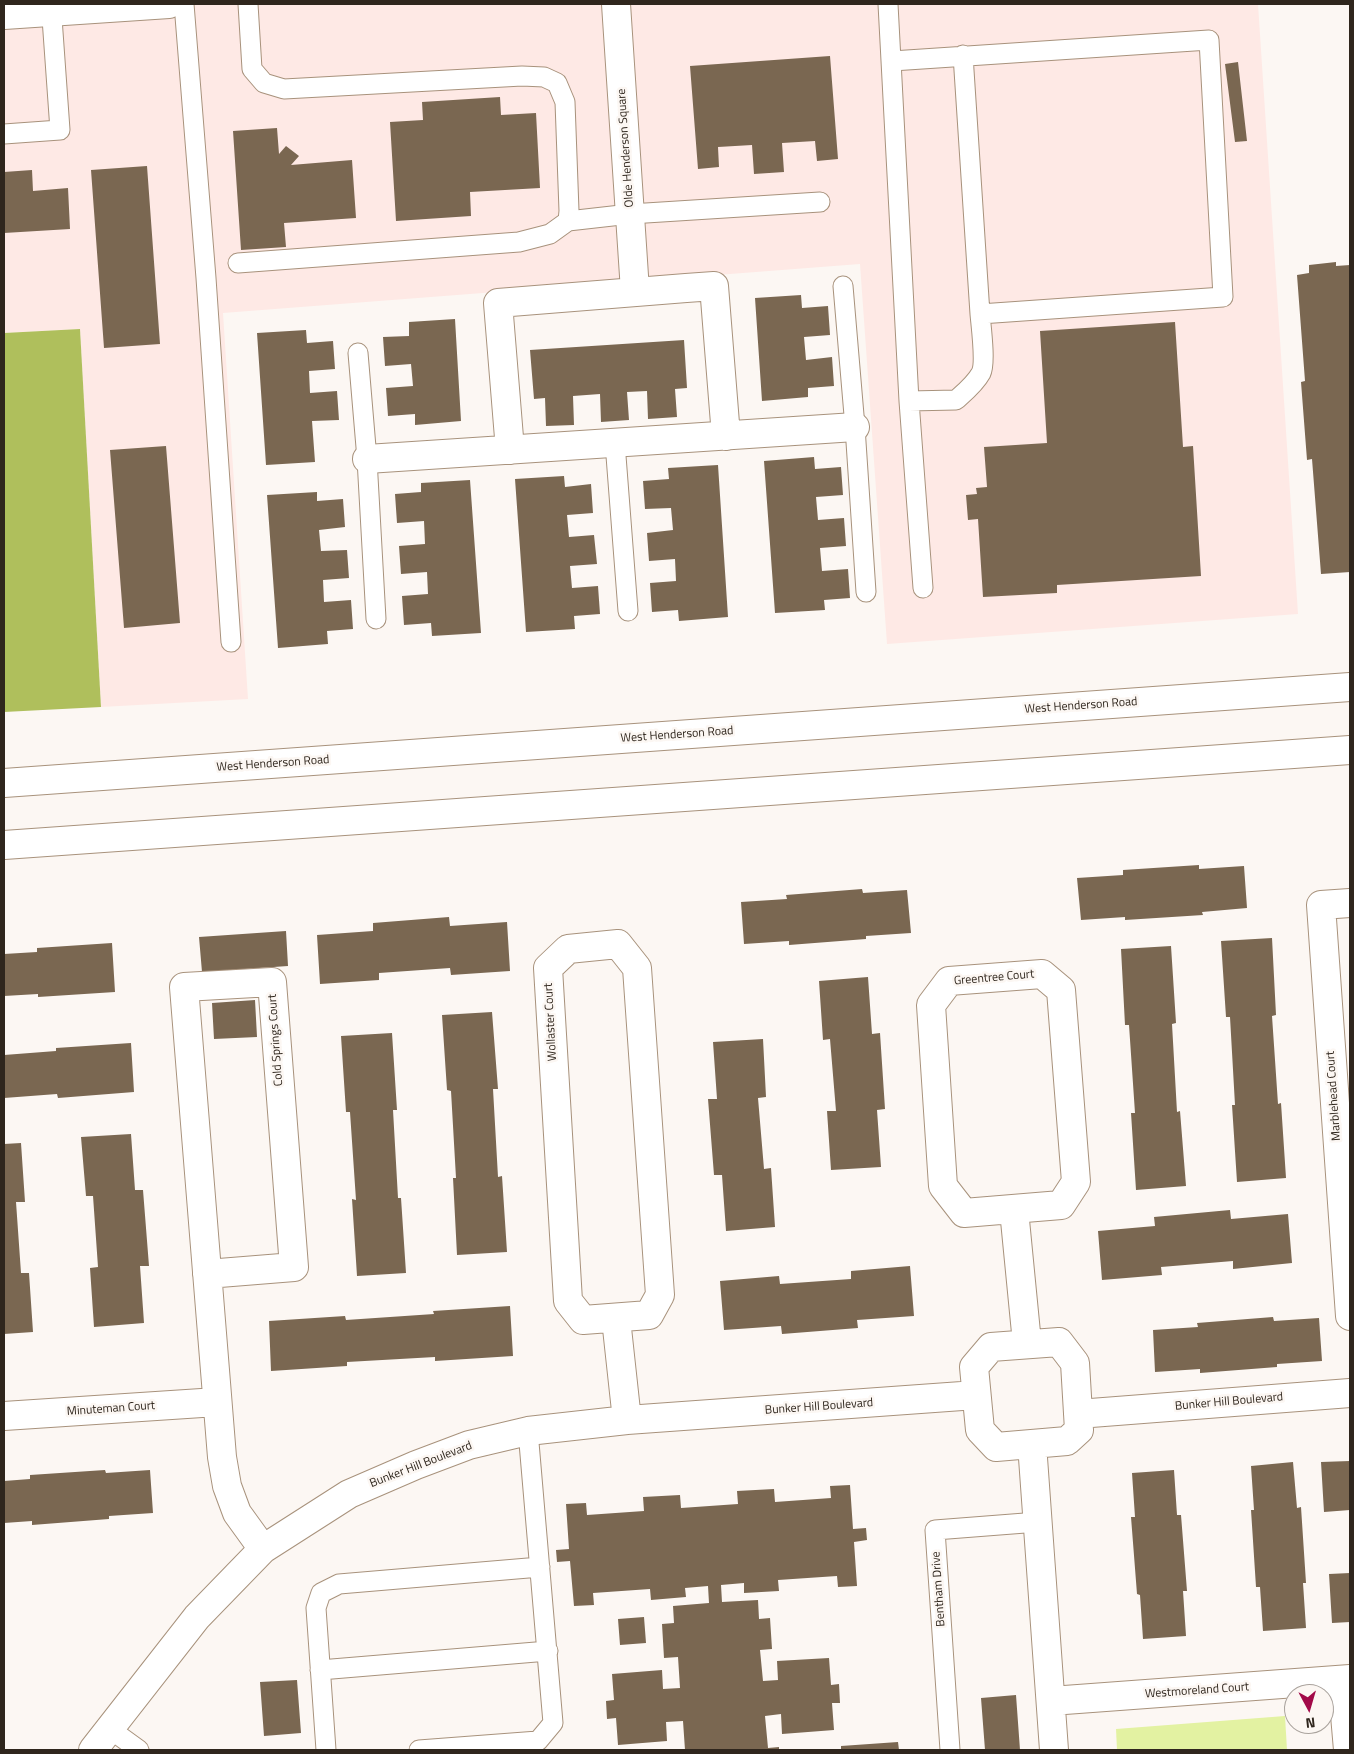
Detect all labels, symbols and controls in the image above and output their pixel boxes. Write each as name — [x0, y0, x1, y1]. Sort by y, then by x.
street label: Olde Henderson Square — [615, 88, 637, 208]
street label: West Henderson Road — [1024, 695, 1138, 717]
street label: West Henderson Road — [620, 724, 734, 746]
street label: West Henderson Road — [216, 753, 330, 775]
street label: Greentree Court — [953, 967, 1035, 989]
street label: Wollaster Court — [542, 982, 560, 1062]
street label: Cold Springs Court — [266, 993, 286, 1087]
street label: Marblehead Court — [1324, 1050, 1344, 1142]
street label: Bunker Hill Boulevard — [1174, 1390, 1284, 1414]
street label: Bunker Hill Boulevard — [764, 1396, 874, 1418]
street label: Minuteman Court — [66, 1399, 156, 1419]
street label: Bunker Hill Boulevard — [368, 1439, 474, 1491]
street label: Bentham Drive — [929, 1551, 949, 1627]
street label: Westmoreland Court — [1144, 1680, 1250, 1702]
north arrow — [1284, 1684, 1334, 1734]
text: N — [1305, 1712, 1316, 1734]

